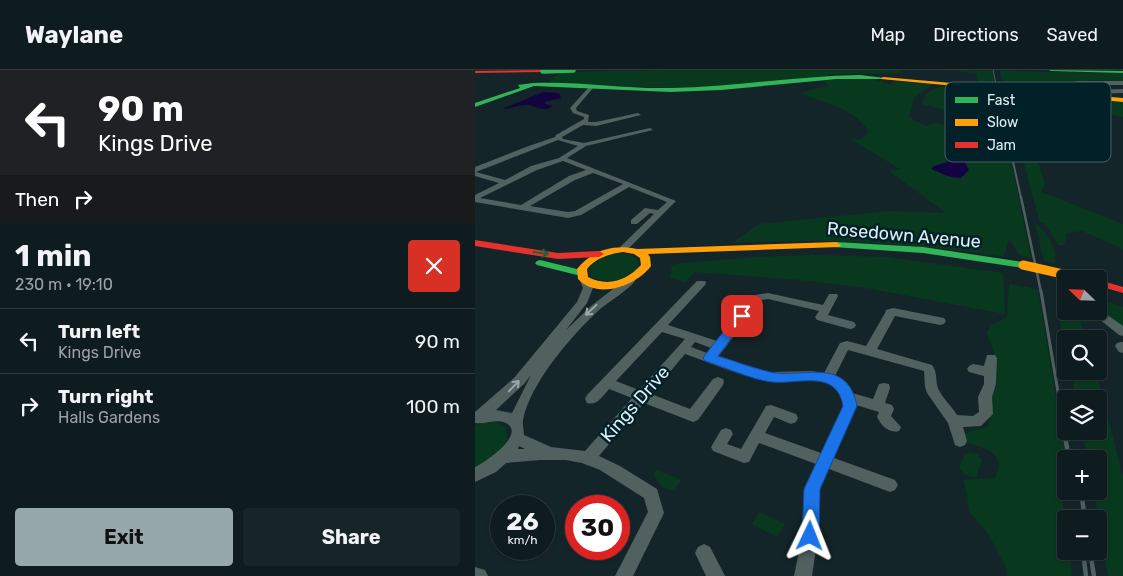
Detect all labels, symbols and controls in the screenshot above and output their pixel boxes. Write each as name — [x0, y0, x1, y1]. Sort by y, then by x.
text: Waylane — [25, 21, 123, 49]
text: Map — [870, 24, 905, 46]
text: Directions — [933, 24, 1019, 46]
text: Saved — [1047, 24, 1098, 46]
legend — [945, 82, 1111, 162]
text: 90 m — [98, 88, 184, 130]
icon: left — [15, 90, 80, 155]
text: Fast — [987, 92, 1016, 109]
text: Slow — [987, 114, 1018, 131]
text: Kings Drive — [98, 130, 213, 157]
text: Jam — [987, 137, 1016, 154]
icon: right — [69, 185, 97, 213]
text: Then — [15, 188, 59, 211]
street label: Rosedown Avenue — [826, 217, 982, 253]
text: 1 min — [15, 238, 92, 274]
button: close — [408, 240, 460, 292]
one-way arrow — [532, 248, 548, 258]
north arrow — [1057, 270, 1107, 320]
map controls — [1057, 270, 1107, 560]
text: 230 m · 19:10 — [15, 275, 113, 294]
pin — [721, 295, 763, 337]
icon: arrive — [728, 302, 756, 330]
one-way arrow — [585, 304, 598, 316]
text: Turn left — [58, 320, 140, 343]
icon: left — [15, 327, 43, 355]
text: 90 m — [415, 330, 460, 353]
button: search — [1057, 330, 1107, 380]
text: Kings Drive — [58, 343, 141, 362]
street label: Kings Drive — [596, 361, 674, 447]
one-way arrow — [508, 379, 520, 392]
text: Turn right — [58, 385, 153, 408]
button: layers — [1057, 390, 1107, 440]
icon: right — [15, 392, 43, 420]
text: 100 m — [406, 395, 460, 418]
text: Halls Gardens — [58, 408, 160, 427]
button: + — [1057, 450, 1107, 500]
speed limit sign: 30 — [565, 495, 630, 560]
text: 26 — [506, 507, 539, 536]
button: Exit — [15, 508, 233, 566]
button: Share — [243, 508, 460, 566]
position arrow — [783, 509, 835, 561]
button: − — [1057, 510, 1107, 560]
text: km/h — [508, 533, 537, 547]

